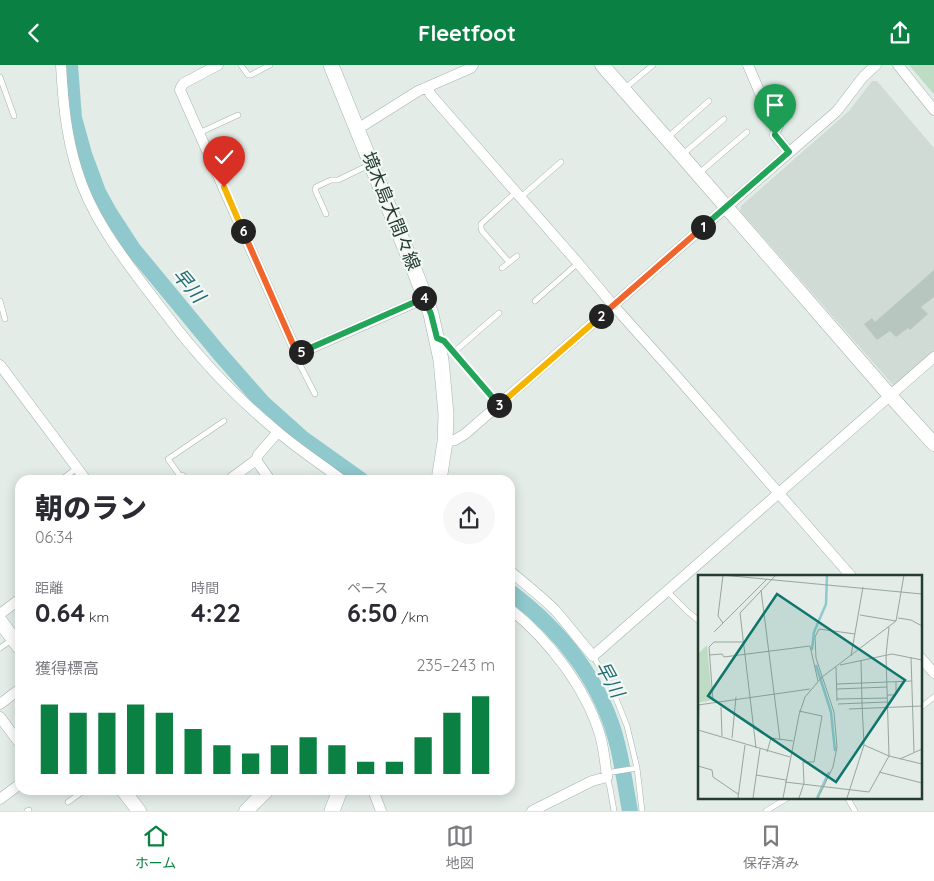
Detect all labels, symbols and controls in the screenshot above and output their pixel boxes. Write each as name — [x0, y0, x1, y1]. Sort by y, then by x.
icon: back — [20, 19, 48, 47]
text: Fleetfoot — [418, 19, 516, 47]
icon: share — [886, 19, 914, 47]
pin — [754, 84, 796, 135]
icon: arrive — [761, 91, 789, 119]
pin — [203, 136, 245, 187]
icon: check — [210, 143, 238, 171]
street label: 境木島大間々線 — [357, 148, 426, 274]
pin: 1 — [690, 215, 716, 239]
text: 1 — [701, 218, 706, 236]
pin: 6 — [230, 219, 256, 243]
text: 6 — [240, 222, 247, 240]
water label: 早川 — [168, 263, 212, 309]
pin: 4 — [412, 285, 436, 311]
text: 4 — [420, 289, 429, 307]
pin: 2 — [588, 303, 614, 329]
text: 2 — [598, 307, 605, 325]
pin: 5 — [288, 339, 314, 365]
text: 5 — [297, 343, 306, 361]
pin: 3 — [486, 393, 512, 417]
text: 3 — [496, 396, 503, 414]
text: 朝のラン — [35, 490, 147, 525]
button: share — [443, 492, 495, 544]
text: 06:34 — [35, 527, 73, 547]
inset map — [698, 575, 922, 799]
text: 距離 — [35, 579, 63, 597]
text: 時間 — [191, 579, 219, 597]
text: ペース — [347, 579, 388, 597]
text: 0.64 — [35, 597, 85, 628]
text: 4:22 — [191, 597, 241, 628]
text: 6:50 — [347, 597, 397, 628]
text: km — [85, 608, 109, 626]
text: /km — [397, 608, 429, 626]
text: 235–243 m — [416, 655, 495, 675]
water label: 早川 — [590, 657, 631, 703]
text: 獲得標高 — [35, 658, 99, 678]
tab: ホーム — [135, 822, 176, 872]
tab: 地図 — [446, 822, 474, 872]
tab: 保存済み — [743, 822, 799, 872]

